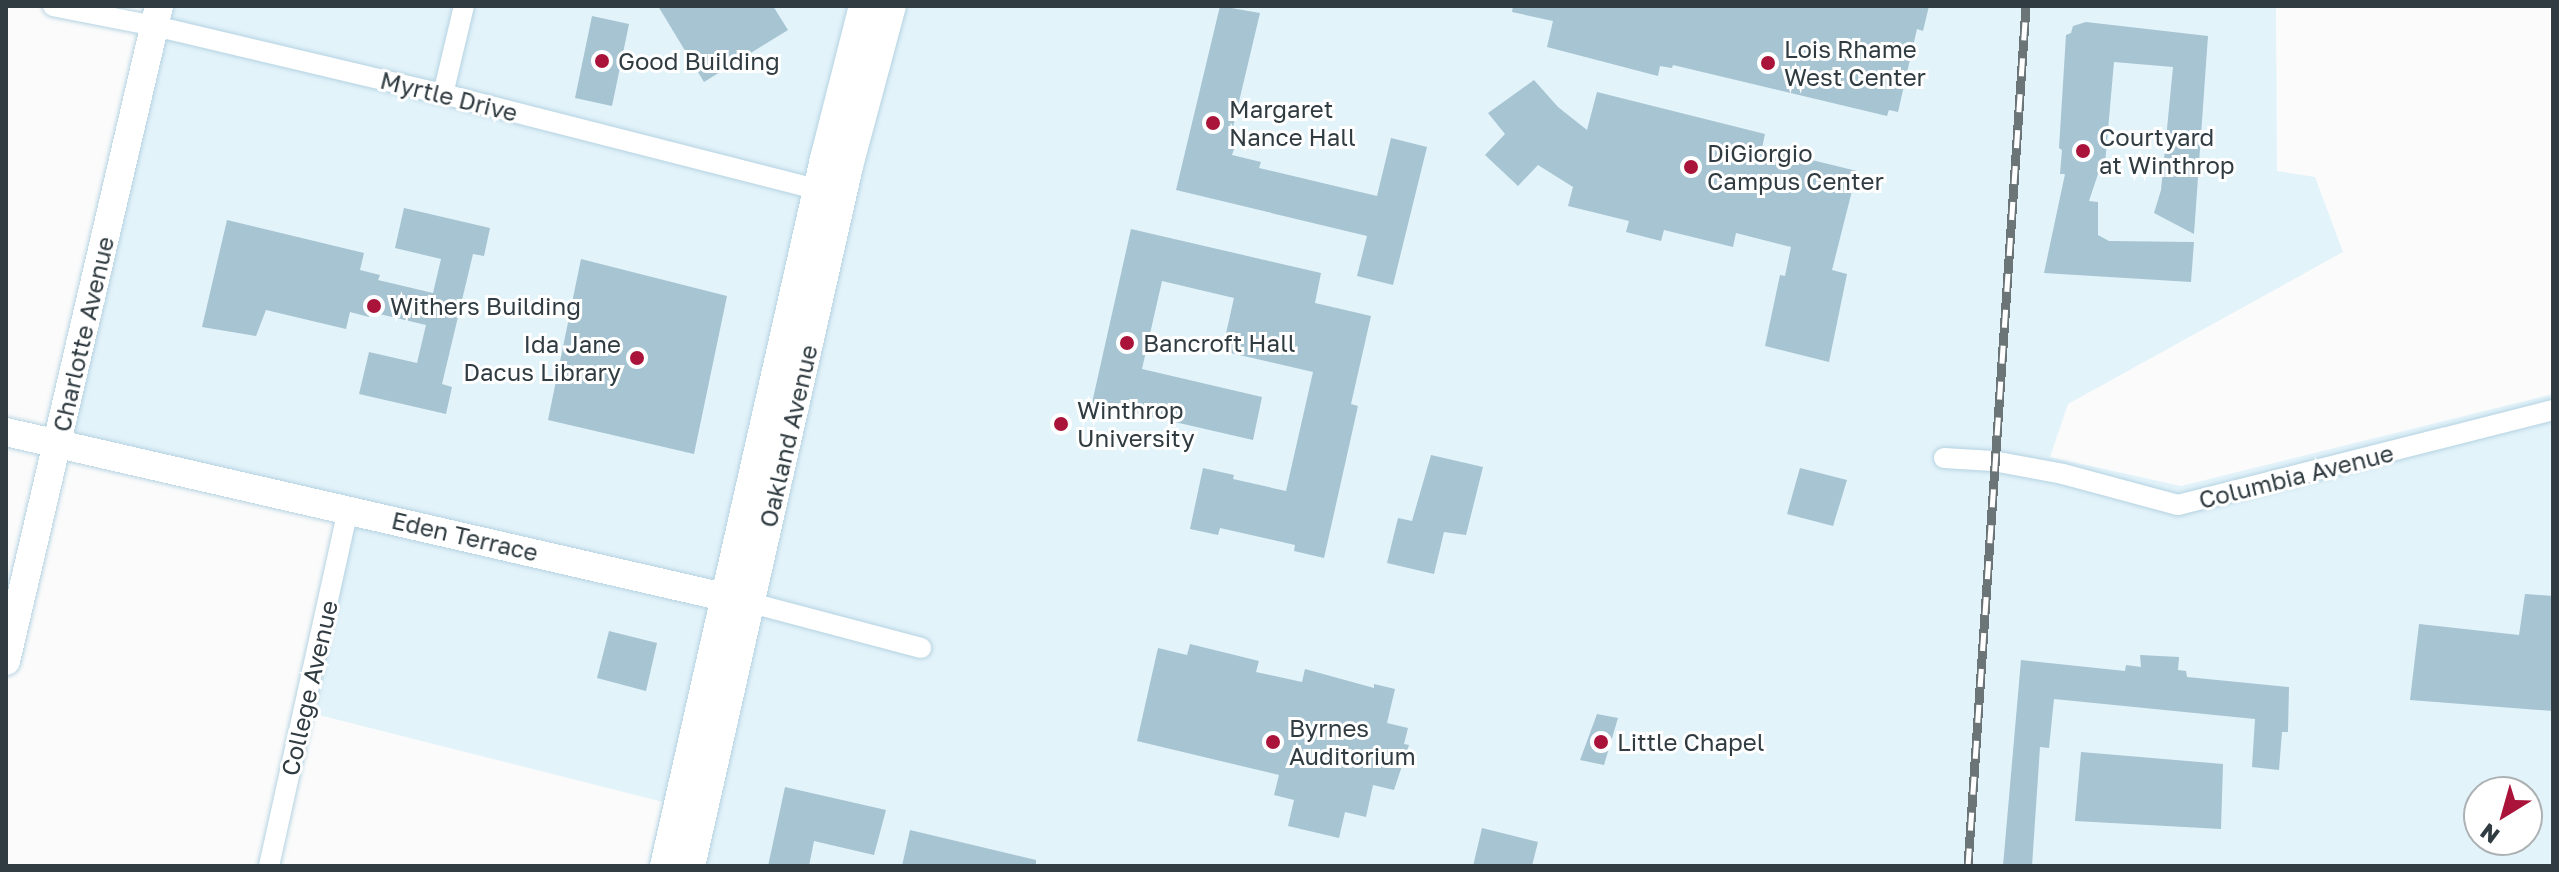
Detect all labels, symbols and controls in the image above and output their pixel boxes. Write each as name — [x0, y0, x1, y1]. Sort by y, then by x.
place label: Lois Rhame West Center — [1784, 35, 1926, 91]
place label: Good Building — [618, 47, 780, 75]
marker: Good Building — [593, 52, 611, 70]
marker: Lois Rhame West Center — [1759, 54, 1777, 72]
street label: Myrtle Drive — [377, 65, 521, 127]
place label: Margaret Nance Hall — [1229, 95, 1356, 151]
marker: Margaret Nance Hall — [1204, 114, 1222, 132]
place label: Courtyard at Winthrop — [2099, 123, 2235, 179]
place label: DiGiorgio Campus Center — [1707, 139, 1884, 195]
marker: Courtyard at Winthrop — [2074, 142, 2092, 160]
marker: DiGiorgio Campus Center — [1682, 158, 1700, 176]
street label: Charlotte Avenue — [47, 234, 119, 434]
place label: Withers Building — [390, 292, 581, 320]
marker: Withers Building — [365, 297, 383, 315]
place label: Bancroft Hall — [1143, 329, 1296, 357]
place label: Ida Jane Dacus Library — [463, 330, 621, 386]
marker: Bancroft Hall — [1118, 334, 1136, 352]
street label: Oakland Avenue — [753, 342, 823, 530]
marker: Ida Jane Dacus Library — [628, 349, 646, 367]
place label: Winthrop University — [1077, 396, 1195, 452]
marker: Winthrop University — [1052, 415, 1070, 433]
street label: Columbia Avenue — [2196, 438, 2396, 514]
street label: Eden Terrace — [389, 505, 541, 567]
street label: College Avenue — [275, 597, 343, 779]
place label: Byrnes Auditorium — [1289, 714, 1416, 770]
place label: Little Chapel — [1617, 728, 1764, 756]
marker: Byrnes Auditorium — [1264, 733, 1282, 751]
marker: Little Chapel — [1592, 733, 1610, 751]
north arrow — [2463, 776, 2543, 856]
text: N — [2475, 818, 2504, 850]

